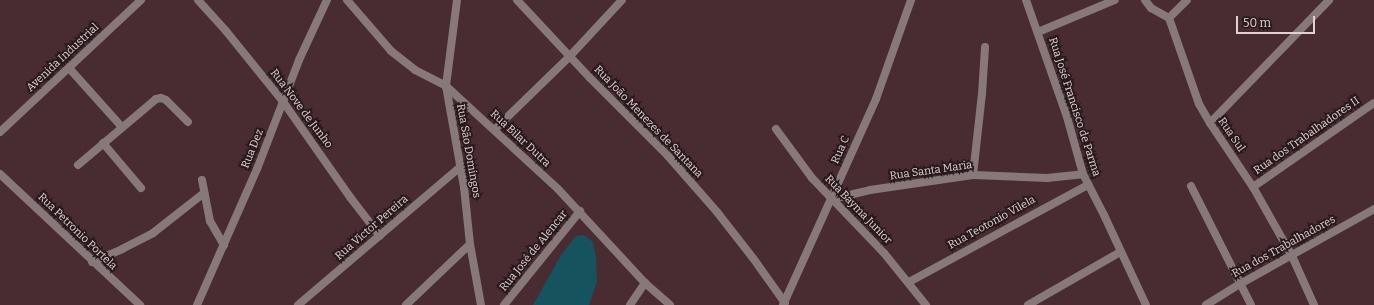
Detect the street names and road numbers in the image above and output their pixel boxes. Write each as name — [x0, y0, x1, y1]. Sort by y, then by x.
street label: Avenida Industrial — [24, 21, 102, 95]
street label: Rua José Francisco de Parma — [1045, 36, 1103, 178]
street label: Rua João Menezes de Santana — [591, 63, 705, 181]
street label: Rua Nove de Junho — [267, 67, 335, 151]
street label: Rua dos Trabalhadores II — [1252, 94, 1362, 178]
street label: Rua São Domingos — [453, 103, 483, 199]
street label: Rua Bilar Dutra — [487, 108, 553, 170]
street label: Rua Sul — [1215, 115, 1247, 155]
street label: Rua Dez — [239, 127, 267, 171]
street label: Rua C — [829, 134, 853, 166]
street label: Rua Santa Maria — [889, 159, 973, 183]
street label: Rua Bayma Junior — [822, 173, 894, 247]
street label: Rua Petronio Portela — [35, 191, 119, 273]
street label: Rua Victor Pereira — [333, 193, 411, 263]
street label: Rua Teotonio Vilela — [946, 194, 1038, 252]
street label: Rua José de Alencar — [497, 208, 571, 294]
street label: Rua dos Trabalhadores — [1230, 213, 1338, 281]

